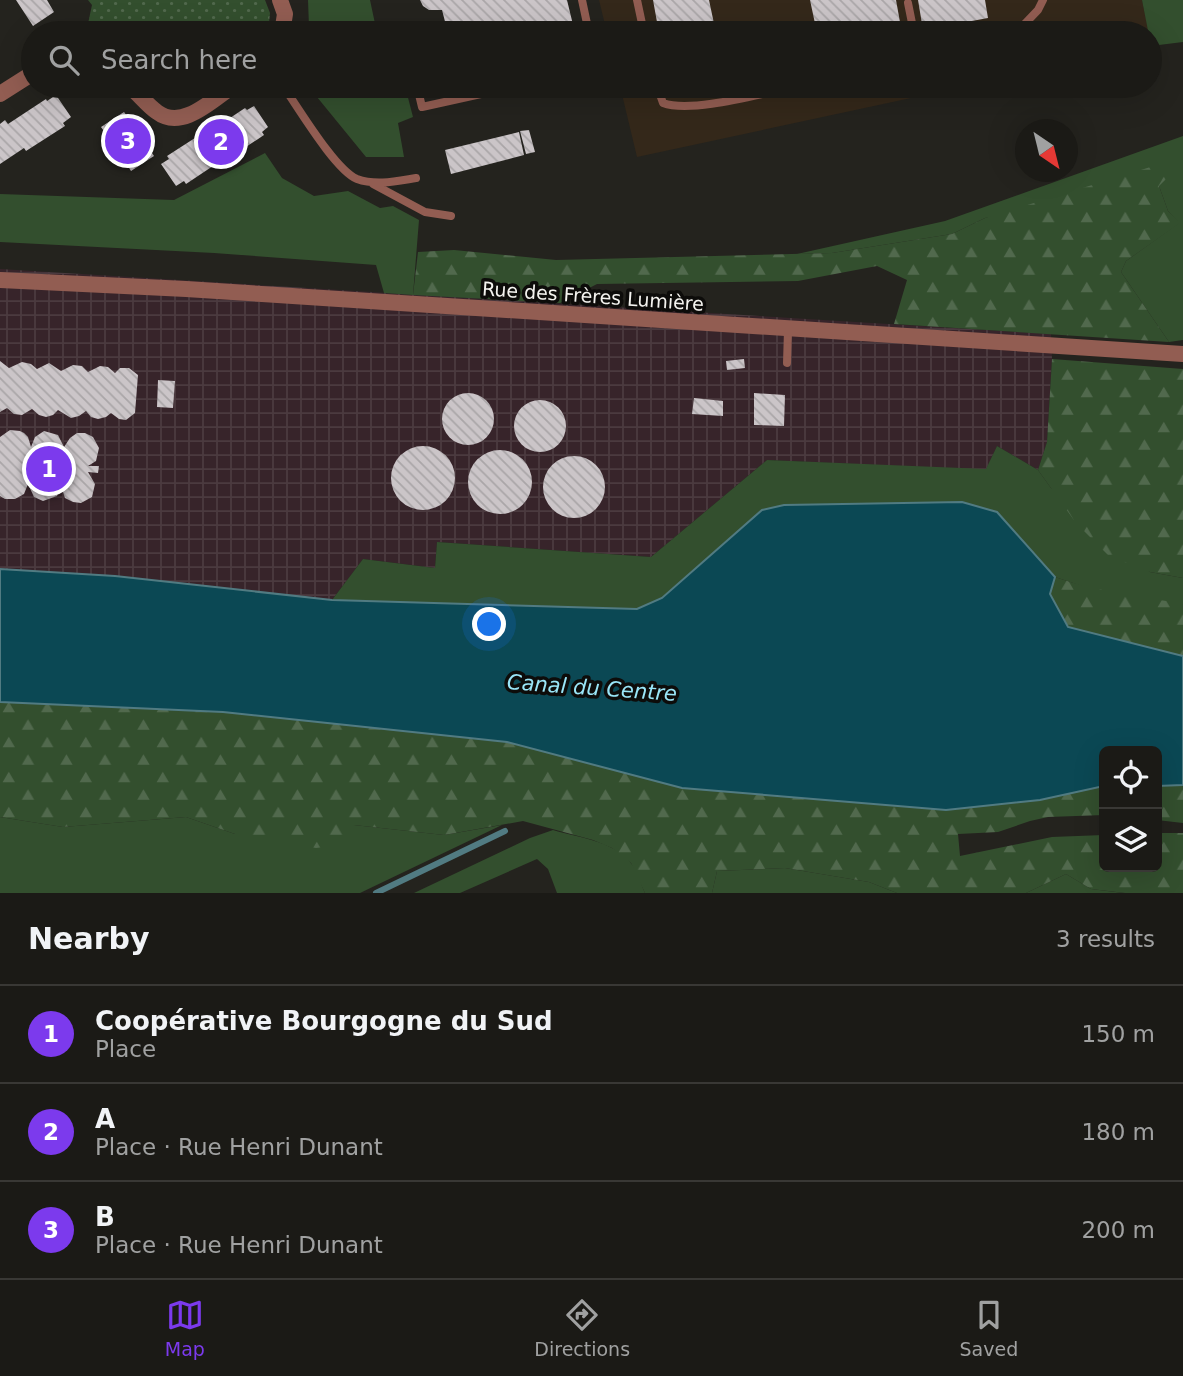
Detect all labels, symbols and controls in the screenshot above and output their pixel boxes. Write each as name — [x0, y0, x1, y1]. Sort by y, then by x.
search box — [21, 21, 1162, 98]
icon: search — [45, 41, 83, 79]
text: Search here — [101, 45, 257, 75]
pin: 3 — [105, 115, 151, 167]
pin: 2 — [198, 116, 244, 168]
north arrow — [1015, 119, 1078, 182]
street label: Rue des Frères Lumière — [481, 277, 705, 315]
pin: 1 — [26, 443, 72, 495]
your location — [472, 607, 506, 641]
water label: Canal du Centre — [506, 670, 678, 706]
map controls — [1099, 746, 1162, 872]
button: locate — [1099, 746, 1162, 809]
button: layers — [1099, 809, 1162, 872]
text: Nearby — [28, 921, 150, 956]
text: 3 results — [1056, 926, 1155, 952]
text: Coopérative Bourgogne du Sud — [95, 1006, 553, 1036]
text: 1 — [43, 1021, 59, 1047]
text: 150 m — [1081, 1021, 1155, 1047]
text: Place — [95, 1036, 156, 1062]
text: A — [95, 1104, 115, 1134]
text: 2 — [43, 1119, 59, 1145]
text: 180 m — [1081, 1119, 1155, 1145]
text: Place · Rue Henri Dunant — [95, 1134, 383, 1160]
text: B — [95, 1202, 115, 1232]
text: 3 — [43, 1217, 59, 1243]
text: 200 m — [1081, 1217, 1155, 1243]
text: Place · Rue Henri Dunant — [95, 1232, 383, 1258]
tab: Map — [165, 1296, 205, 1360]
tab: Directions — [534, 1296, 630, 1360]
tab: Saved — [960, 1296, 1018, 1360]

